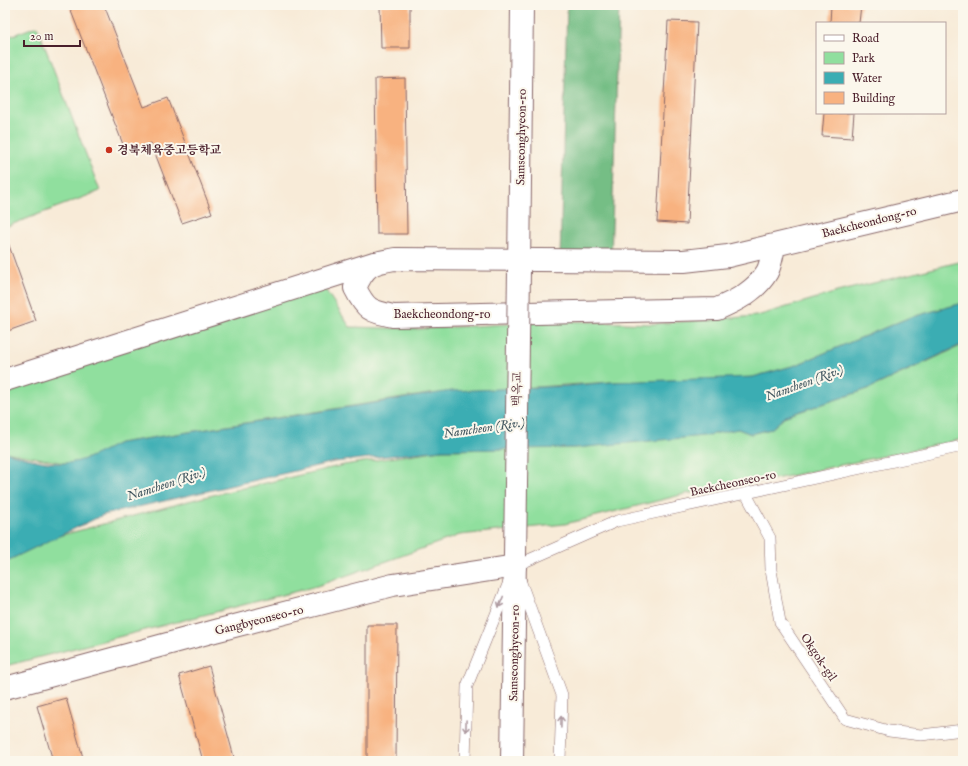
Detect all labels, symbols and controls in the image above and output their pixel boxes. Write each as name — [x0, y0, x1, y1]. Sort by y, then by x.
scale bar — [24, 22, 80, 48]
legend — [816, 22, 946, 114]
text: 20 m — [30, 29, 53, 44]
text: Road — [852, 31, 880, 46]
text: Park — [852, 51, 875, 66]
text: Water — [852, 71, 883, 86]
street label: Samseonghyeon-ro — [513, 88, 530, 185]
text: Building — [852, 91, 896, 106]
place label: 경북체육중고등학교 — [117, 143, 222, 158]
marker: 경북체육중고등학교 — [104, 145, 114, 155]
street label: Baekcheondong-ro — [820, 203, 919, 241]
street label: Baekcheondong-ro — [393, 307, 491, 322]
water label: Namcheon (Riv.) — [763, 361, 846, 405]
street label: 백옥교 — [510, 371, 525, 407]
water label: Namcheon (Riv.) — [442, 414, 526, 443]
water label: Namcheon (Riv.) — [125, 464, 208, 505]
street label: Baekcheonseo-ro — [689, 467, 778, 500]
one-way arrow — [496, 596, 504, 608]
street label: Gangbyeonseo-ro — [213, 602, 305, 639]
street label: Samseonghyeon-ro — [506, 604, 523, 701]
street label: Okgok-gil — [797, 631, 840, 685]
one-way arrow — [557, 716, 565, 729]
one-way arrow — [462, 719, 470, 732]

